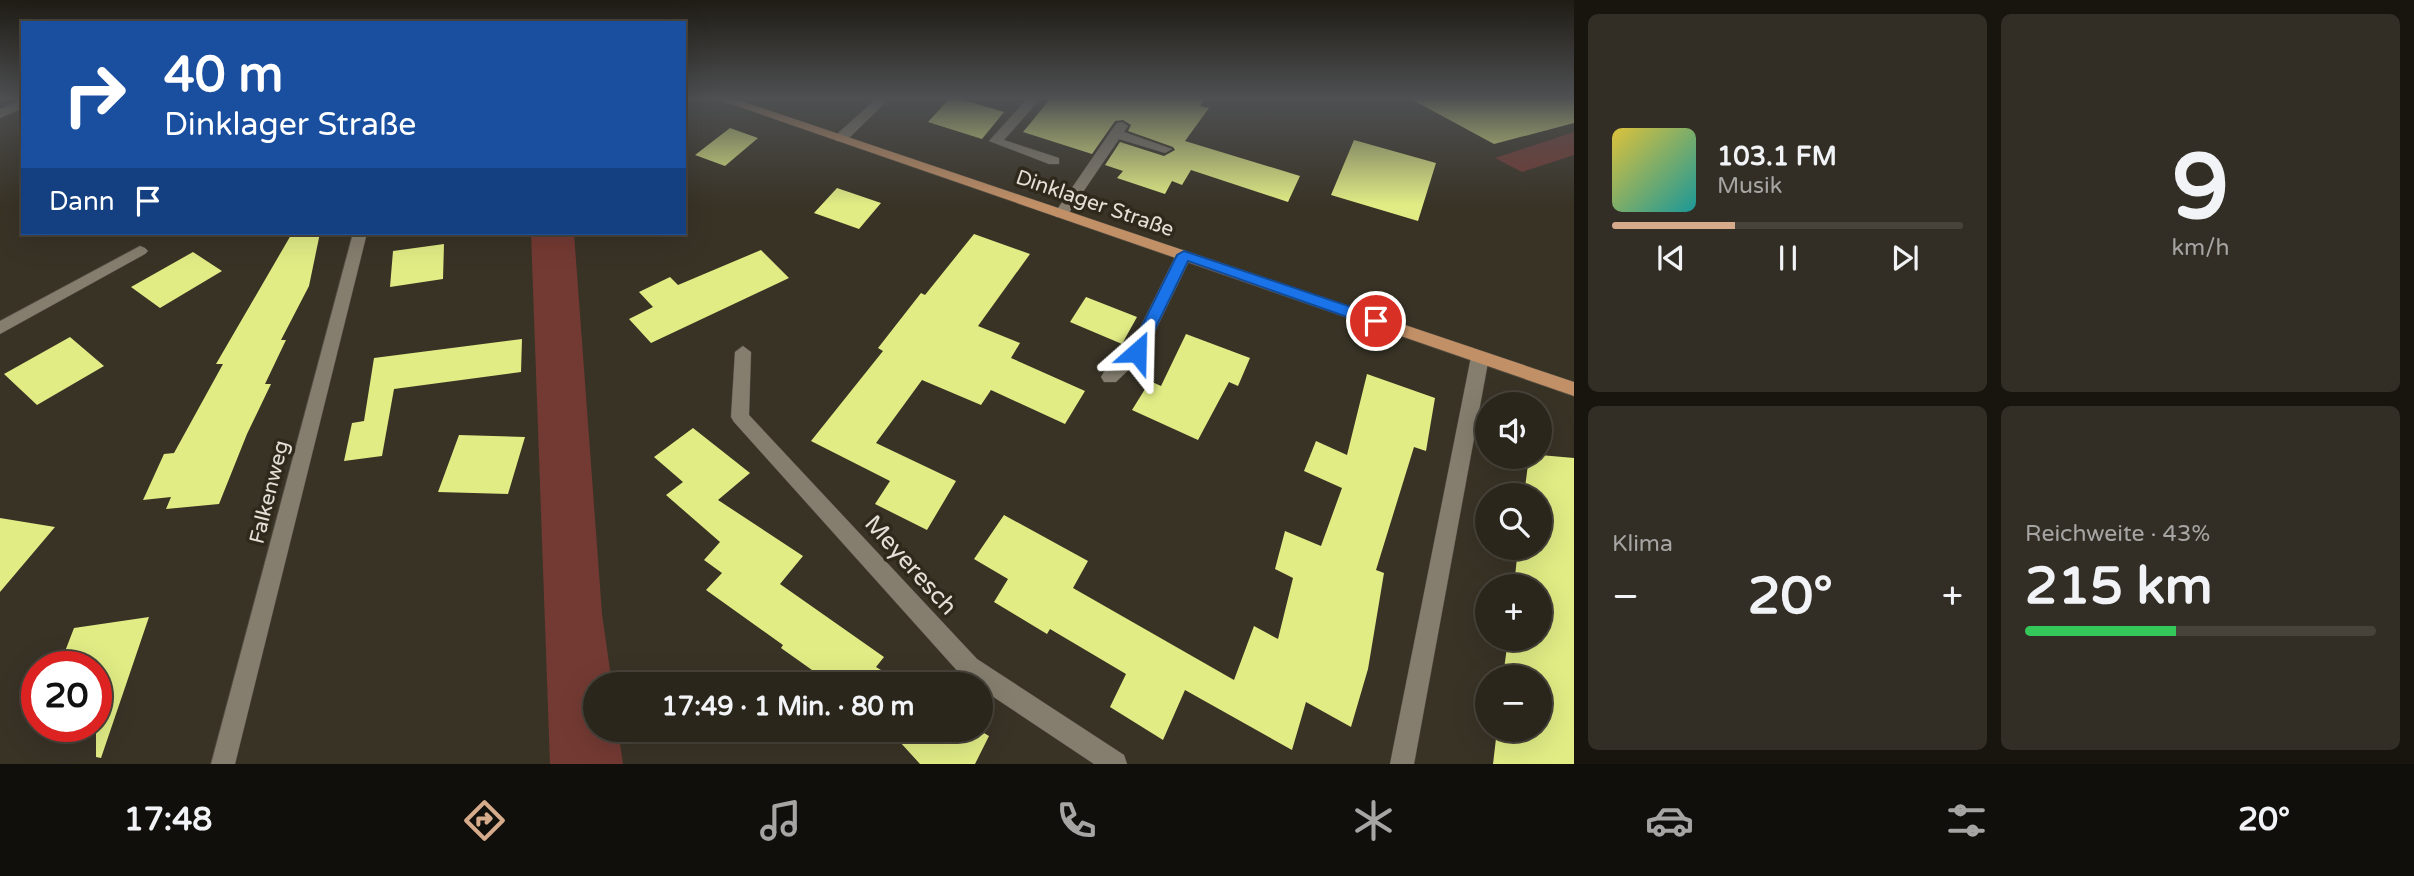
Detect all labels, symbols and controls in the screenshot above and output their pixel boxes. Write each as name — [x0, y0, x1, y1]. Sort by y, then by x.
text: 40 m — [164, 46, 283, 105]
icon: right — [49, 49, 140, 140]
text: Dinklager Straße — [164, 106, 416, 144]
text: 9 — [2172, 133, 2229, 243]
text: 103.1 FM — [1717, 141, 1837, 172]
street label: Dinklager Straße — [1012, 165, 1177, 242]
text: Musik — [1717, 172, 1782, 200]
icon: arrive — [129, 182, 167, 220]
text: Dann — [49, 186, 115, 217]
text: km/h — [2172, 234, 2229, 262]
icon: previous — [1652, 239, 1690, 277]
icon: pause — [1769, 239, 1807, 277]
icon: next — [1886, 239, 1924, 277]
pin — [1346, 291, 1406, 351]
icon: arrive — [1357, 302, 1395, 340]
position arrow — [1100, 315, 1174, 389]
map controls — [1475, 392, 1552, 742]
button: sound — [1475, 392, 1552, 469]
street label: Falkenweg — [245, 438, 294, 546]
button: search — [1475, 483, 1552, 560]
street label: Meyeresch — [858, 510, 963, 621]
text: Reichweite · 43% — [2025, 520, 2210, 548]
text: Klima — [1612, 530, 1673, 558]
text: 215 km — [2025, 555, 2213, 618]
text: 20° — [1748, 565, 1833, 628]
button: + — [1475, 574, 1552, 651]
text: − — [1612, 574, 1639, 620]
text: + — [1942, 574, 1963, 620]
speed limit sign: 20 — [21, 651, 112, 742]
button: − — [1475, 665, 1552, 742]
text: 17:49 · 1 Min. · 80 m — [662, 691, 914, 722]
icon: directions — [460, 796, 509, 845]
icon: music — [756, 796, 805, 845]
icon: phone — [1052, 796, 1101, 845]
icon: climate — [1349, 796, 1398, 845]
icon: car — [1645, 796, 1694, 845]
icon: filters — [1942, 796, 1991, 845]
text: 17:48 — [124, 801, 212, 839]
text: 20° — [2238, 801, 2290, 839]

